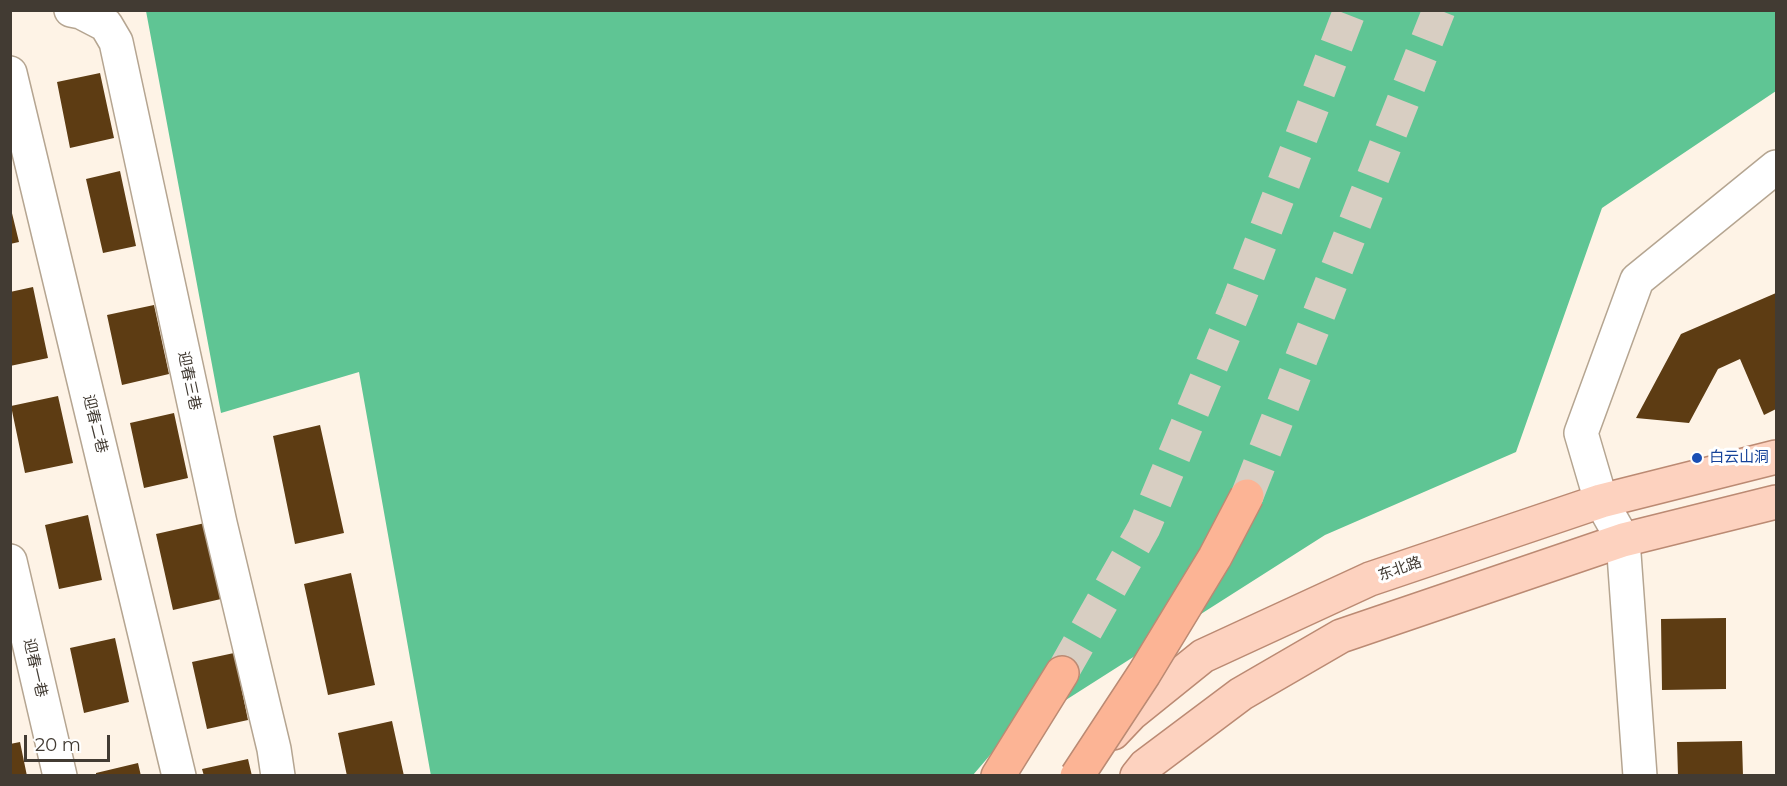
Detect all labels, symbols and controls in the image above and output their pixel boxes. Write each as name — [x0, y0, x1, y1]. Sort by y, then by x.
street label: 迎春三巷 — [174, 350, 204, 412]
street label: 迎春二巷 — [79, 393, 111, 455]
place label: 白云山洞 — [1709, 449, 1769, 467]
marker: 白云山洞 — [1690, 451, 1704, 465]
street label: 东北路 — [1376, 553, 1424, 585]
street label: 迎春一巷 — [19, 637, 51, 699]
scale bar — [27, 723, 112, 761]
text: 20 m — [35, 734, 81, 756]

